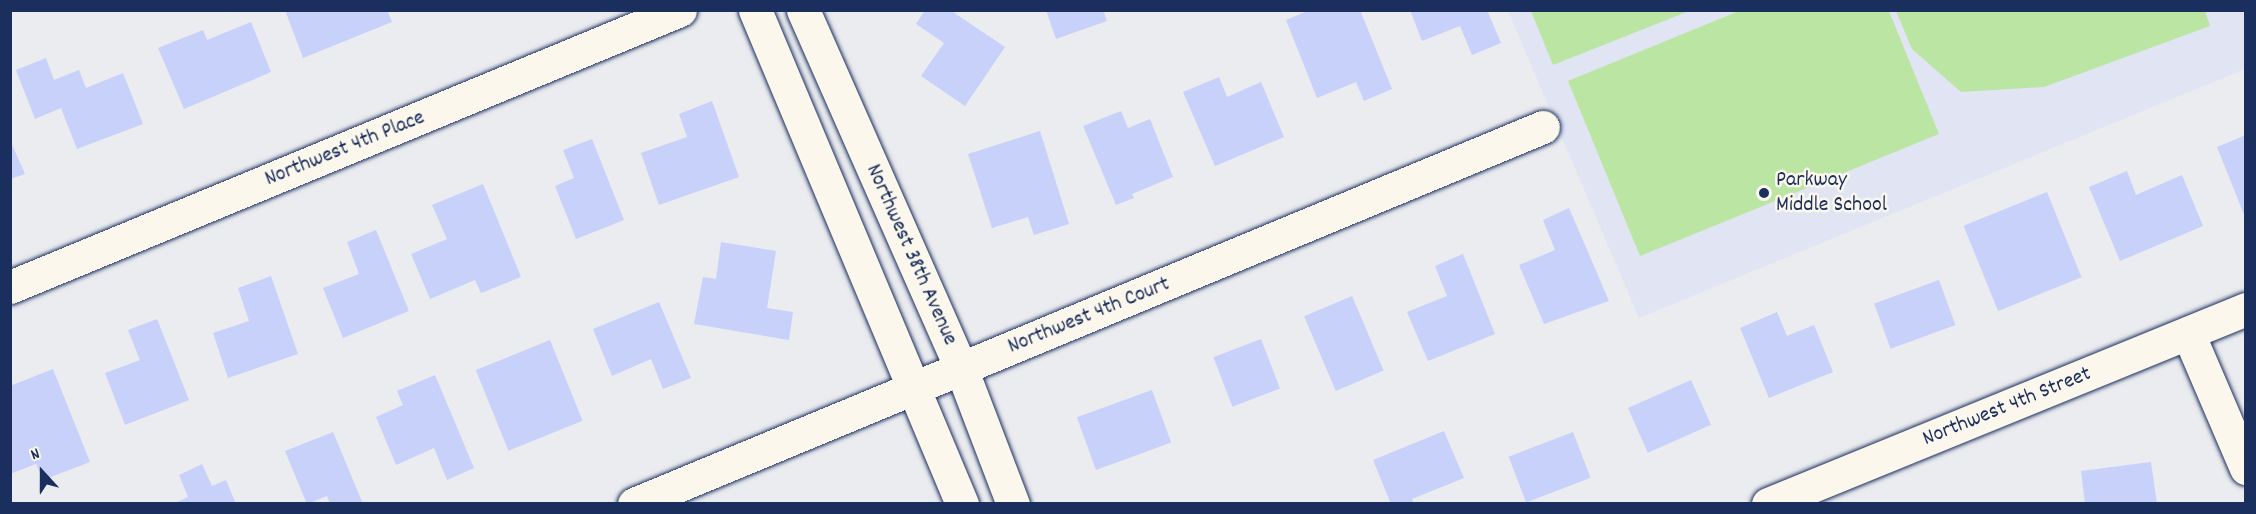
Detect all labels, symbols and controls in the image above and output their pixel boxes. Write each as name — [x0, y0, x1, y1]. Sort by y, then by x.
street label: Northwest 4th Place — [261, 105, 429, 193]
street label: Northwest 38th Avenue — [859, 160, 963, 350]
place label: Parkway Middle School — [1776, 167, 1887, 218]
marker: Parkway Middle School — [1757, 186, 1771, 200]
street label: Northwest 4th Court — [1004, 272, 1174, 360]
street label: Northwest 4th Street — [1919, 361, 2095, 453]
north arrow — [12, 442, 72, 502]
text: N — [28, 443, 43, 467]

